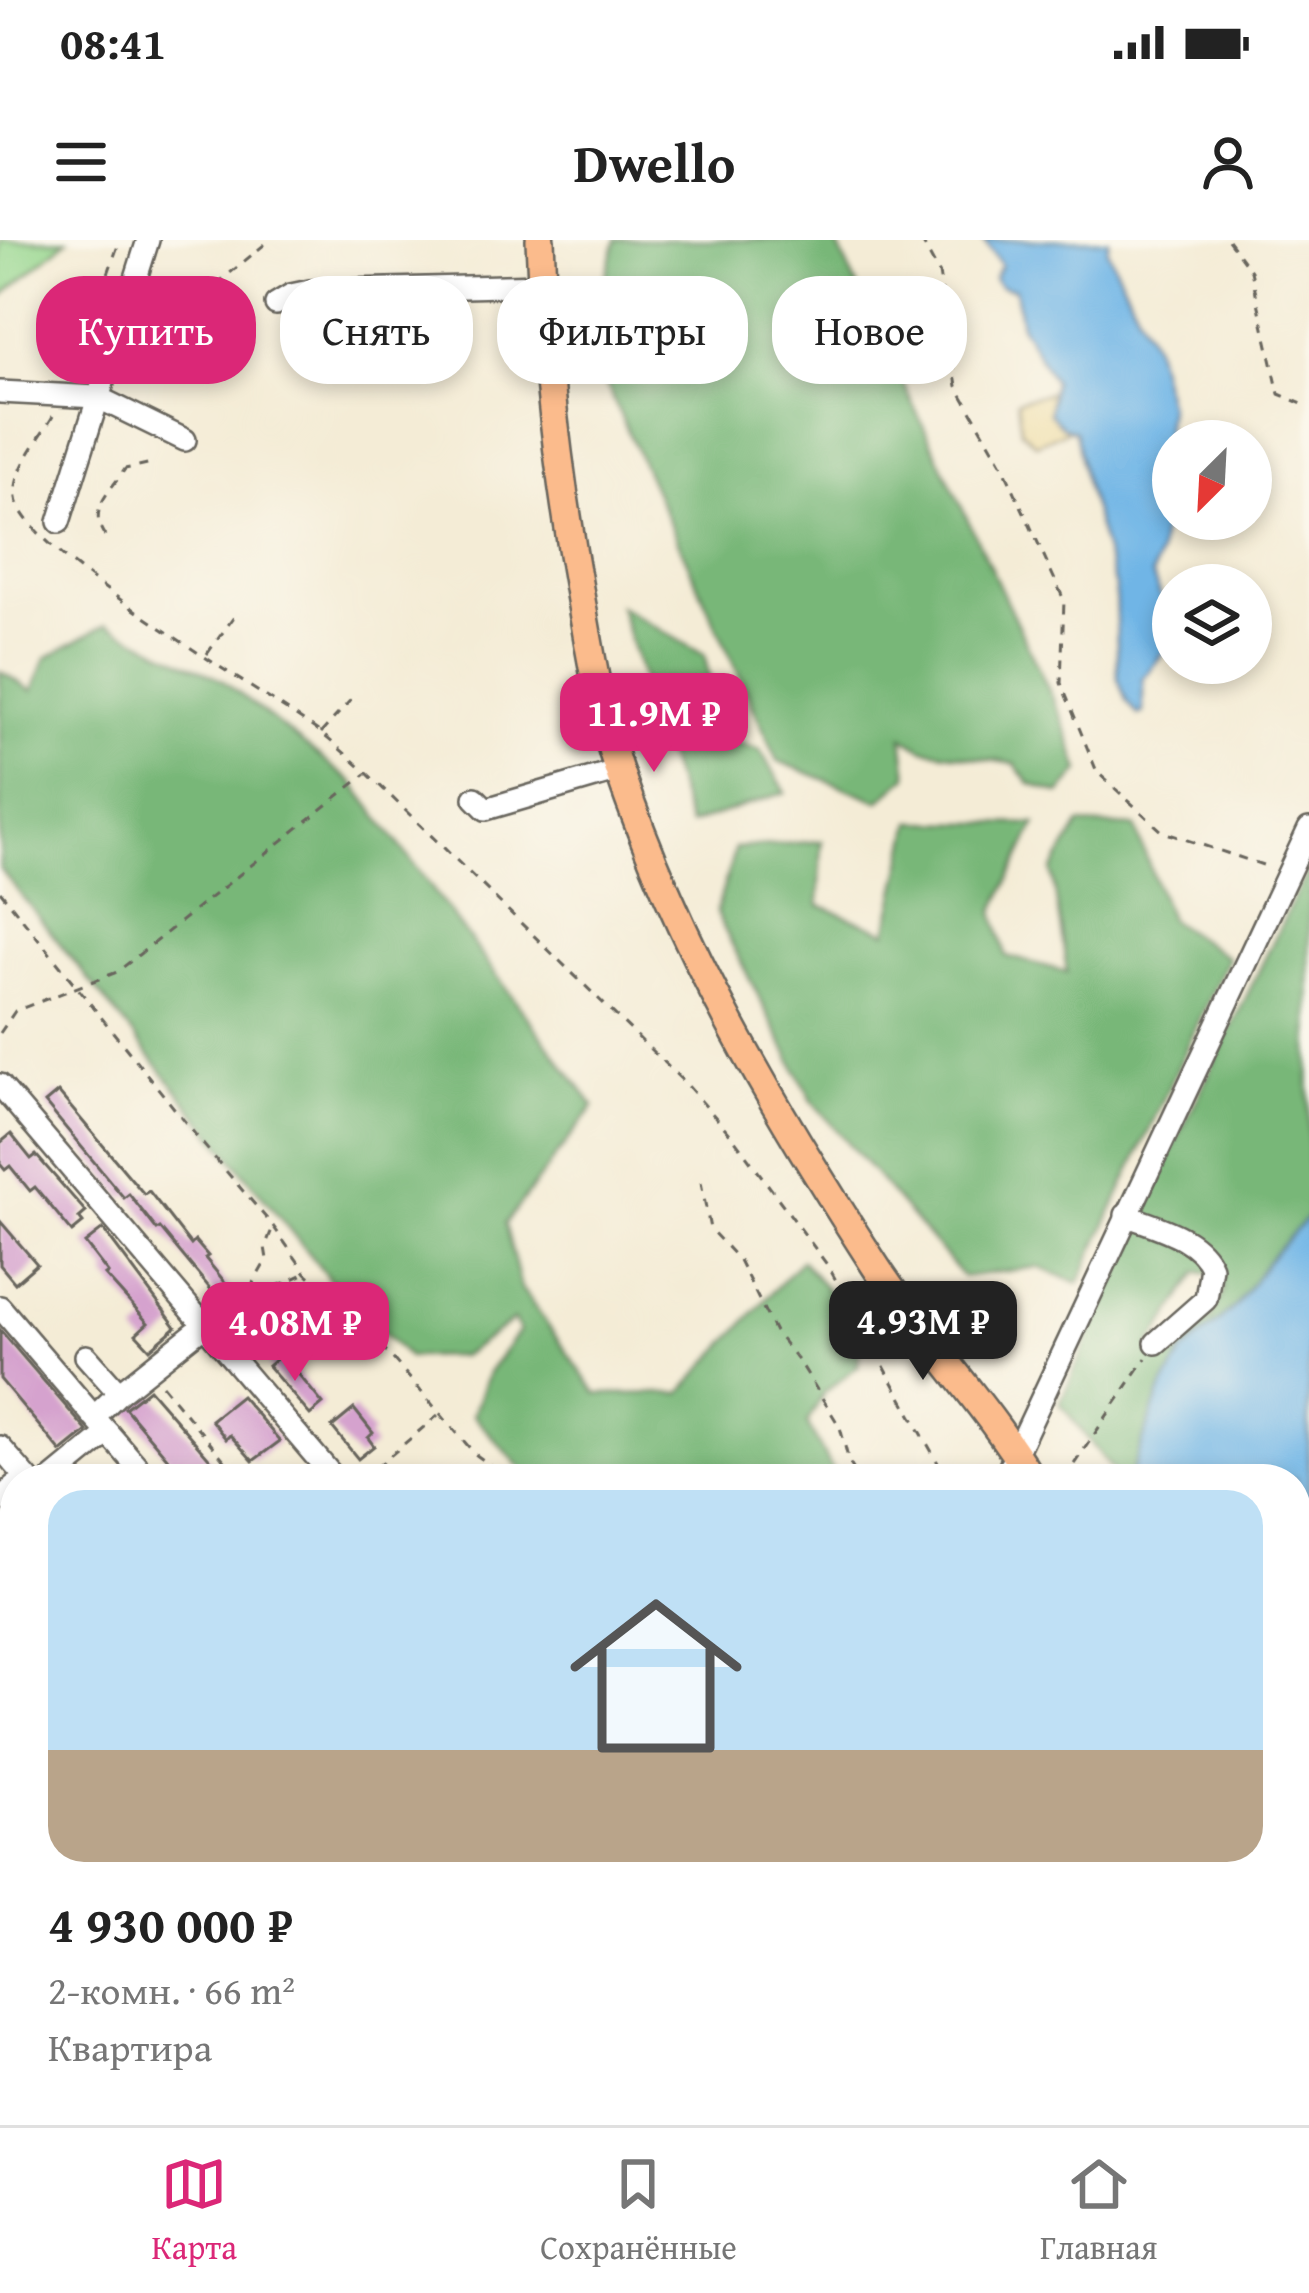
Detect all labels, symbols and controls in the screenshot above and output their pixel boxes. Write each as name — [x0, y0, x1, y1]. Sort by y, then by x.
text: 08:41 — [60, 10, 166, 75]
text: Dwello — [574, 123, 735, 202]
icon: menu — [48, 129, 114, 195]
icon: person — [1195, 129, 1261, 195]
chip: Купить — [36, 276, 256, 384]
chip: Снять — [280, 276, 473, 384]
chip: Фильтры — [497, 276, 748, 384]
chip: Новое — [772, 276, 967, 384]
north arrow — [1152, 420, 1272, 540]
map controls — [1152, 420, 1272, 684]
button: layers — [1152, 564, 1272, 684]
pin: 11.9M ₽ — [543, 673, 765, 775]
text: 11.9M ₽ — [587, 683, 721, 740]
pin: 4.93M ₽ — [812, 1281, 1034, 1383]
pin: 4.08M ₽ — [184, 1282, 406, 1384]
text: 4.93M ₽ — [856, 1291, 990, 1348]
text: 4.08M ₽ — [228, 1292, 362, 1349]
icon: home — [548, 1568, 764, 1784]
text: 4 930 000 ₽ — [48, 1886, 293, 1961]
text: 2-комн. · 66 m² — [48, 1961, 295, 2018]
text: Квартира — [48, 2018, 212, 2075]
tab: Карта — [152, 2151, 237, 2271]
tab: Сохранённые — [540, 2151, 737, 2271]
tab: Главная — [1040, 2151, 1157, 2271]

